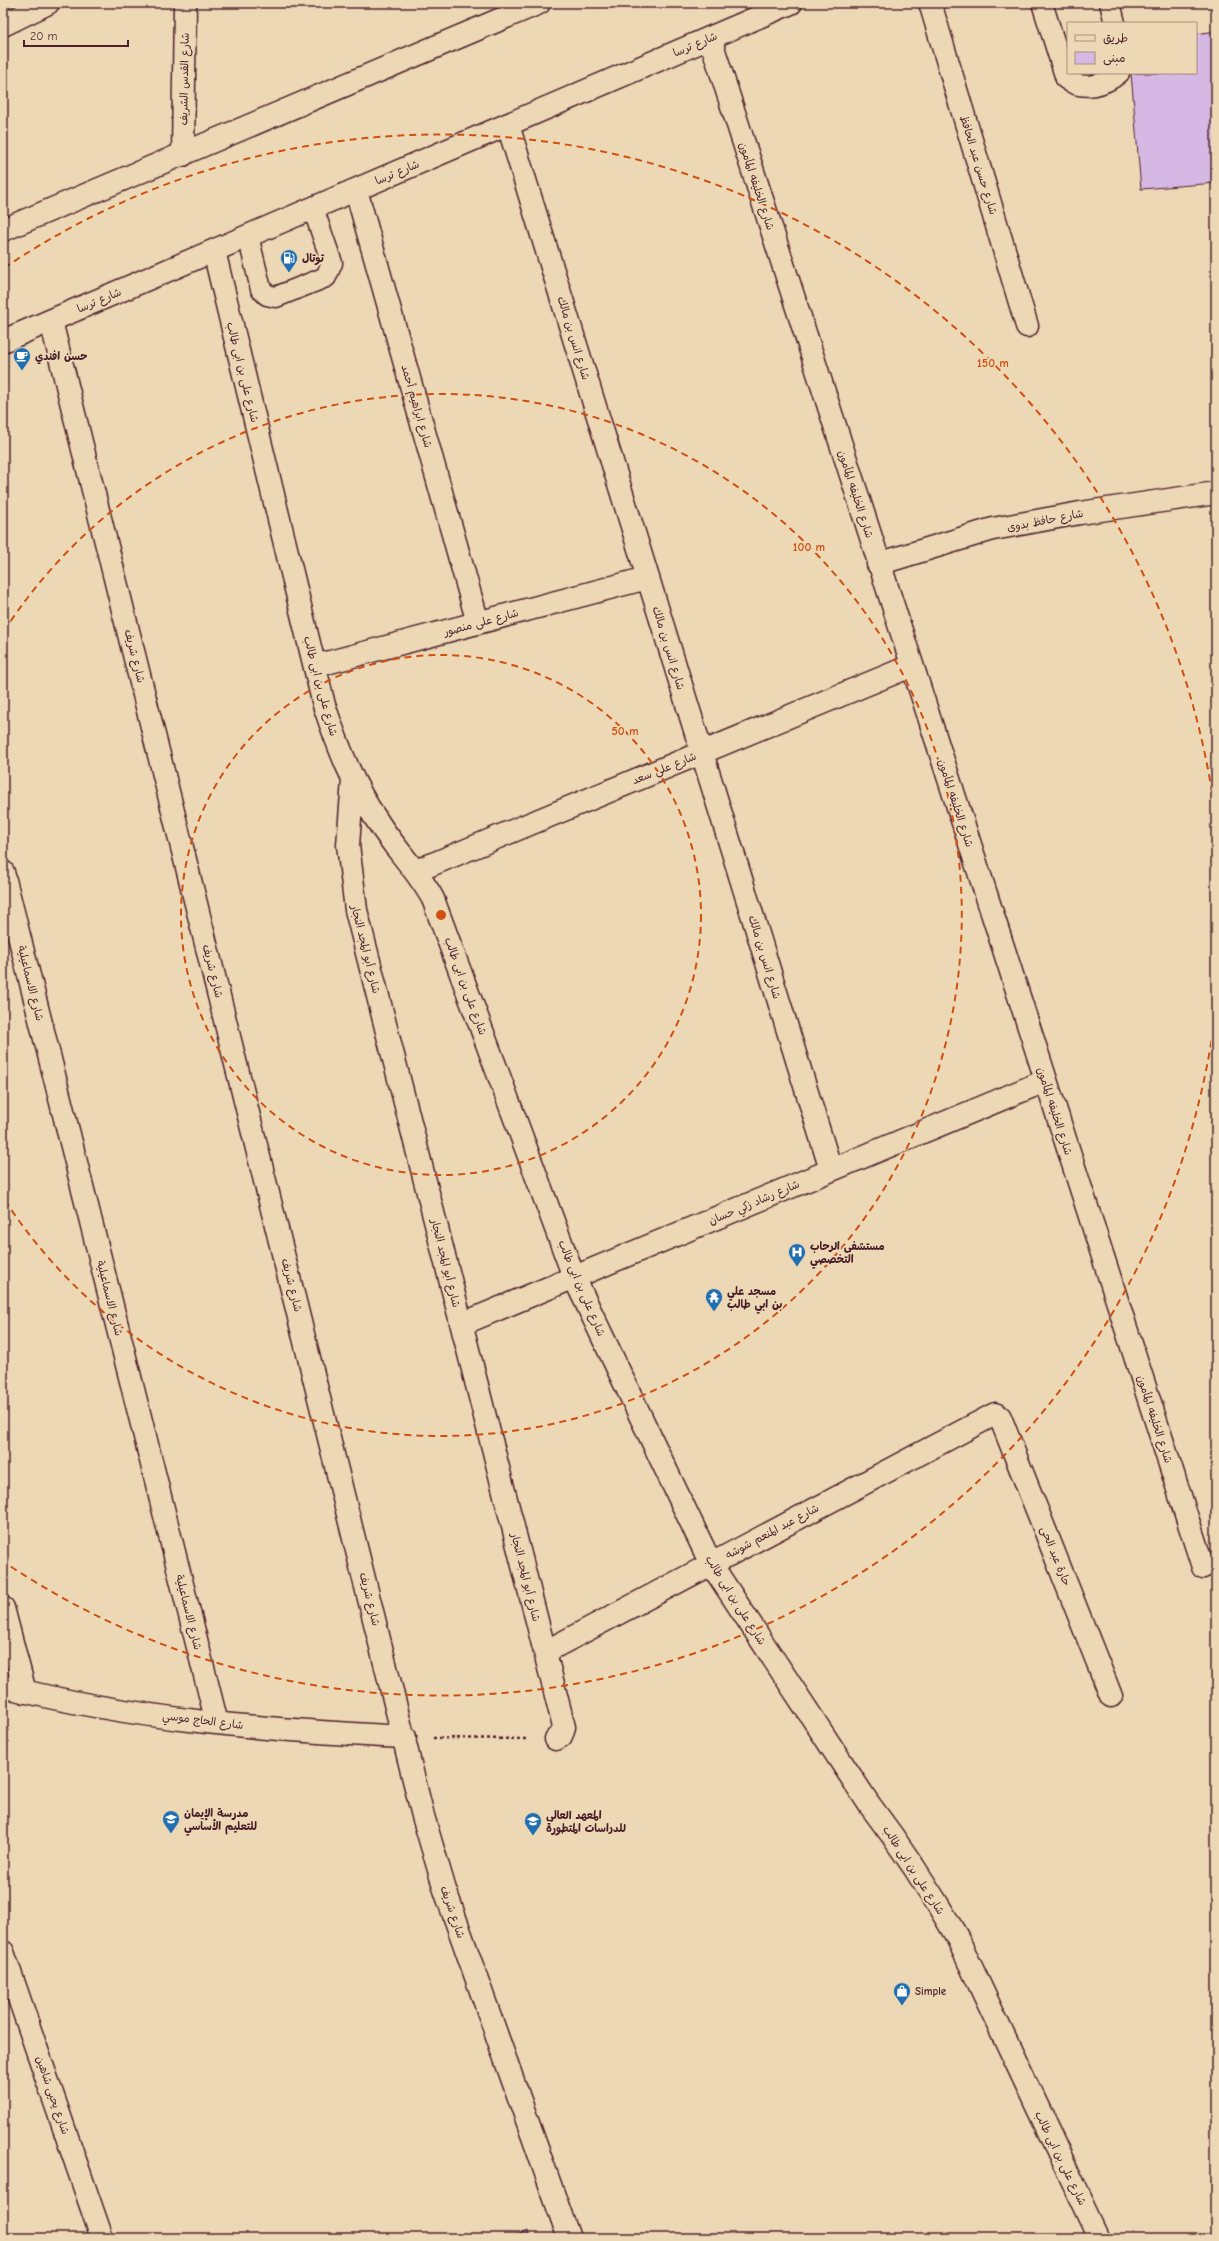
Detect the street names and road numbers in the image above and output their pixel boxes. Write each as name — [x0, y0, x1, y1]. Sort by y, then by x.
street label: شارع ترسا — [671, 29, 720, 61]
street label: شارع القدس الشريف — [177, 33, 194, 125]
street label: شارع حسن عبد الحافظ — [955, 114, 1000, 217]
street label: شارع الخليفه المأمون — [734, 141, 777, 232]
street label: شارع ترسا — [373, 157, 422, 189]
street label: شارع ترسا — [75, 285, 124, 317]
street label: شارع انس بن مالك — [553, 295, 592, 382]
street label: شارع على بن ابى طالب — [222, 321, 261, 424]
street label: شارع ابراهيم أحمد — [396, 363, 435, 450]
street label: شارع الخليفه المأمون — [833, 449, 876, 540]
street label: شارع حافظ بدوى — [1006, 507, 1085, 536]
street label: شارع انس بن مالك — [648, 605, 687, 692]
street label: شارع على منصور — [441, 606, 520, 641]
street label: شارع شريف — [120, 628, 147, 685]
street label: شارع على بن ابى طالب — [299, 635, 340, 738]
street label: شارع على سعد — [630, 750, 699, 789]
street label: شارع الخليفه المأمون — [933, 758, 976, 849]
street label: شارع أبو المجد النجار — [346, 903, 383, 995]
street label: شارع انس بن مالك — [744, 914, 783, 1001]
street label: شارع على بن ابى طالب — [440, 936, 489, 1038]
street label: شارع شريف — [198, 943, 225, 1000]
street label: شارع الاسماعيلية — [13, 944, 46, 1023]
street label: شارع الخليفه المأمون — [1032, 1066, 1075, 1157]
street label: شارع رشاد زكي حسان — [707, 1177, 803, 1231]
street label: شارع أبو المجد النجار — [426, 1217, 463, 1309]
street label: شارع على بن ابى طالب — [554, 1238, 608, 1339]
street label: شارع شريف — [277, 1257, 304, 1314]
street label: شارع الاسماعيلية — [92, 1259, 125, 1338]
street label: شارع الخليفه المأمون — [1132, 1374, 1175, 1465]
street label: شارع عبد المنعم شوشه — [723, 1501, 822, 1563]
street label: حارة عبد الحى — [1037, 1524, 1073, 1588]
street label: شارع أبو المجد النجار — [506, 1531, 543, 1623]
street label: شارع على بن ابى طالب — [701, 1553, 768, 1648]
street label: شارع شريف — [355, 1571, 382, 1628]
street label: شارع الاسماعيلية — [171, 1573, 204, 1652]
street label: شارع الحاج موسي — [161, 1709, 244, 1736]
street label: شارع على بن ابى طالب — [878, 1824, 947, 1918]
street label: شارع شريف — [436, 1884, 468, 1941]
street label: شارع يحيى شاهين — [31, 2054, 72, 2137]
street label: شارع على بن ابى طالب — [1030, 2109, 1089, 2208]

